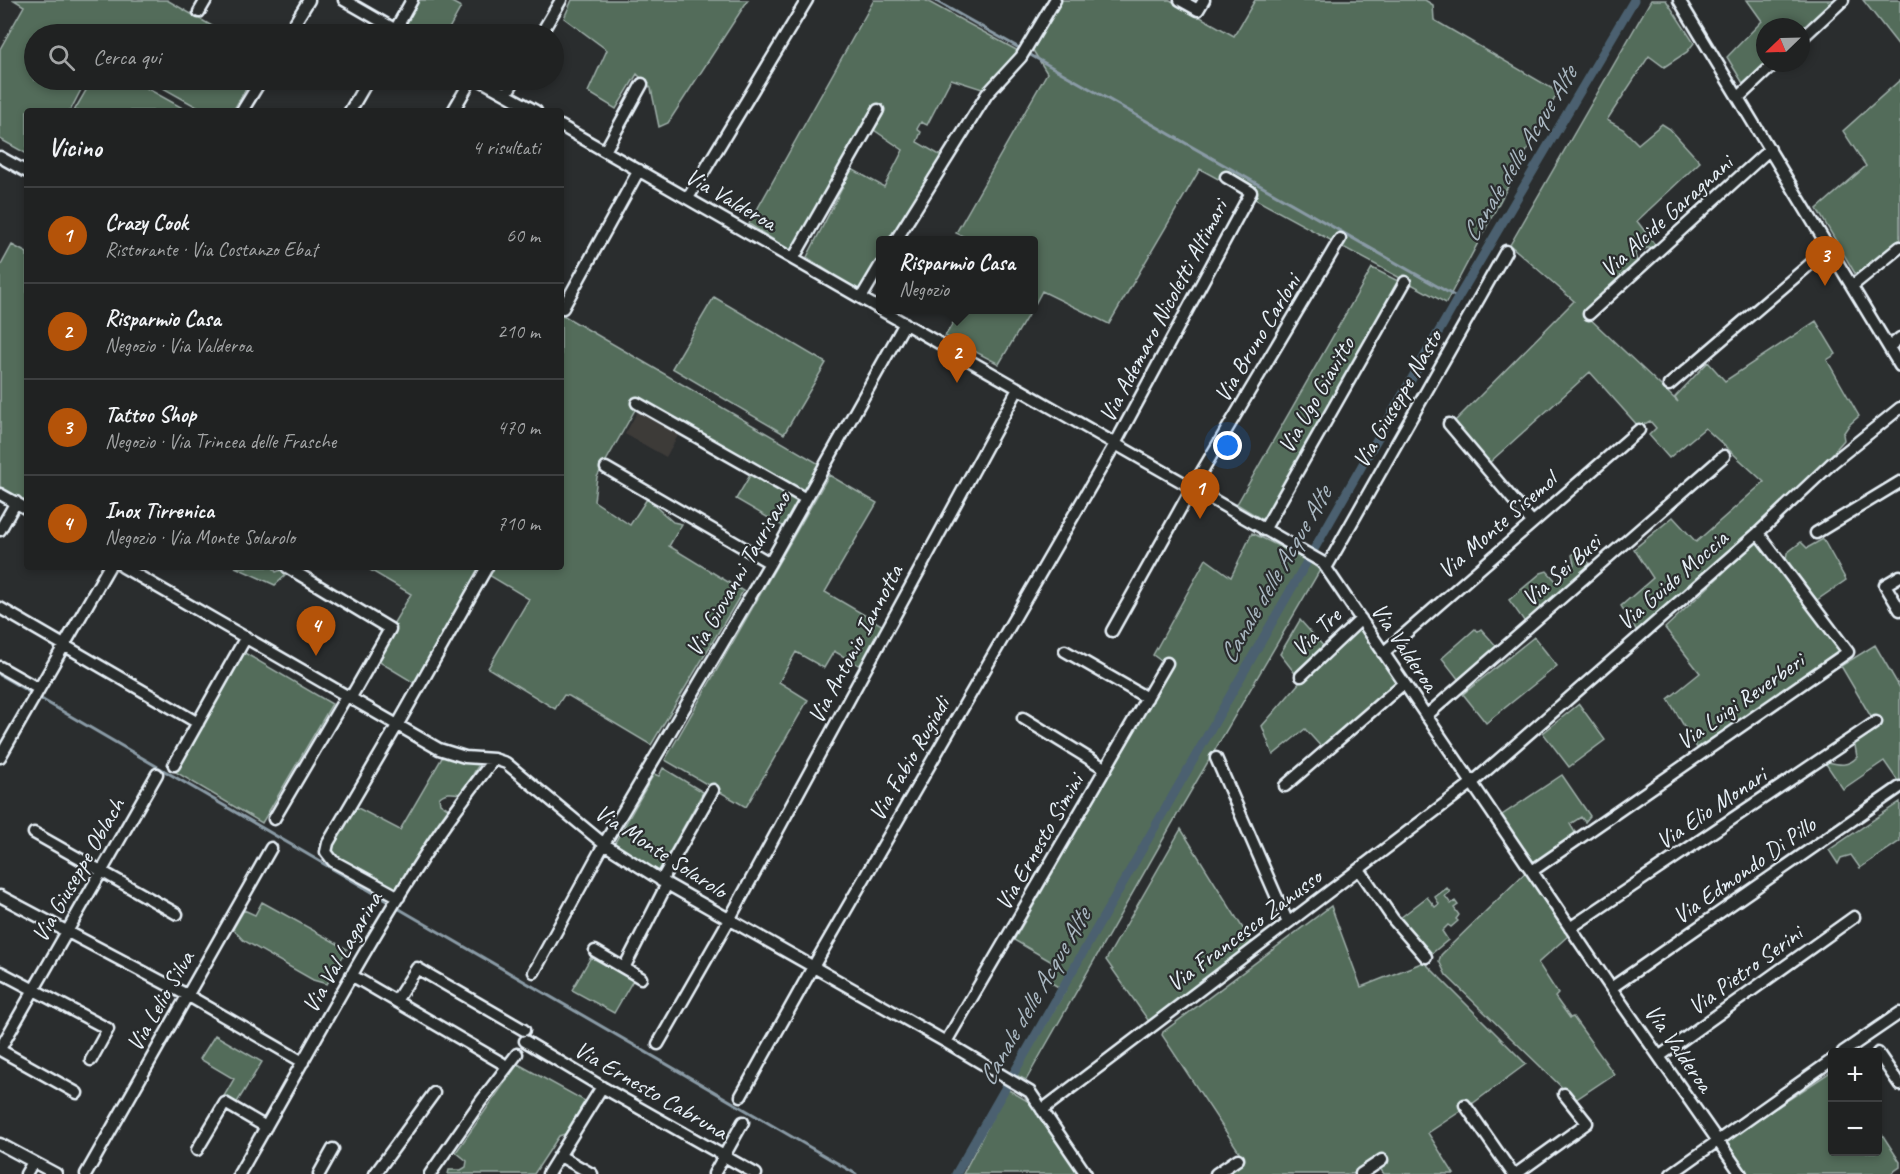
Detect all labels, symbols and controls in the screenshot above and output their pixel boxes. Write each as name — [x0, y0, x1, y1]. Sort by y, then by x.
north arrow — [1756, 18, 1810, 72]
search box — [24, 24, 564, 90]
icon: search — [45, 41, 78, 74]
text: Cerca qui — [93, 43, 161, 71]
water label: Canale delle Acque Alte — [1454, 57, 1586, 248]
text: Vicino — [48, 131, 102, 164]
text: 4 risultati — [472, 135, 540, 160]
street label: Via Alcide Garagnani — [1593, 147, 1741, 284]
street label: Via Valderoa — [680, 161, 784, 238]
street label: Via Ademaro Nicoletti Altimari — [1092, 192, 1236, 427]
text: Crazy Cook — [105, 209, 188, 237]
text: 1 — [63, 223, 72, 248]
text: 60 m — [506, 223, 540, 248]
popup — [876, 236, 1038, 314]
pin: 3 — [1806, 236, 1844, 286]
text: Ristorante · Via Costanzo Ebat — [105, 237, 318, 262]
text: Risparmio Casa — [899, 249, 1015, 277]
street label: Via Bruno Carloni — [1207, 266, 1308, 408]
text: Negozio — [899, 277, 949, 302]
text: Risparmio Casa — [105, 305, 221, 333]
text: 2 — [63, 319, 72, 344]
text: 210 m — [497, 319, 540, 344]
street label: Via Giuseppe Nasto — [1345, 323, 1450, 473]
street label: Via Ugo Giavitto — [1271, 330, 1362, 458]
text: Negozio · Via Valderoa — [105, 333, 252, 358]
pin: 2 — [938, 334, 976, 383]
text: Tattoo Shop — [105, 401, 196, 429]
text: 3 — [63, 415, 72, 440]
text: 470 m — [497, 415, 540, 440]
text: Negozio · Via Trincea delle Frasche — [105, 429, 336, 454]
your location — [1213, 431, 1242, 460]
street label: Via Monte Sisemol — [1431, 463, 1566, 585]
pin: 1 — [1180, 470, 1220, 519]
water label: Canale delle Acque Alte — [1211, 478, 1341, 669]
street label: Via Giovanni Taurisano — [679, 484, 799, 662]
text: Inox Tirrenica — [105, 497, 214, 525]
text: 4 — [63, 511, 72, 536]
text: 710 m — [497, 511, 540, 536]
street label: Via Guido Moccia — [1610, 523, 1735, 637]
text: Negozio · Via Monte Solarolo — [105, 525, 295, 550]
street label: Via Sei Busi — [1515, 525, 1609, 613]
street label: Via Antonio Iannotta — [801, 558, 910, 728]
street label: Via Valderoa — [1364, 597, 1447, 699]
street label: Via Tre — [1285, 600, 1349, 663]
pin: 4 — [296, 606, 336, 656]
street label: Via Luigi Reverberi — [1670, 644, 1813, 756]
street label: Via Fabio Rugiadi — [862, 689, 958, 826]
street label: Via Elio Monari — [1650, 759, 1774, 856]
street label: Via Ernesto Simini — [988, 766, 1091, 916]
street label: Via Giuseppe Oblach — [25, 791, 132, 948]
street label: Via Monte Solarolo — [589, 797, 735, 906]
street label: Via Edmondo Di Pillo — [1667, 809, 1823, 930]
street label: Via Francesco Zanusso — [1161, 860, 1329, 998]
street label: Via Val Lagarina — [295, 885, 390, 1018]
water label: Canale delle Acque Alte — [970, 900, 1100, 1091]
street label: Via Pietro Serini — [1682, 917, 1810, 1022]
street label: Via Lelio Silva — [119, 944, 201, 1057]
street label: Via Valderoa — [1638, 998, 1721, 1100]
street label: Via Ernesto Cabruna — [569, 1034, 734, 1147]
map controls — [1828, 1048, 1882, 1156]
button: + — [1828, 1048, 1882, 1102]
button: − — [1828, 1102, 1882, 1156]

